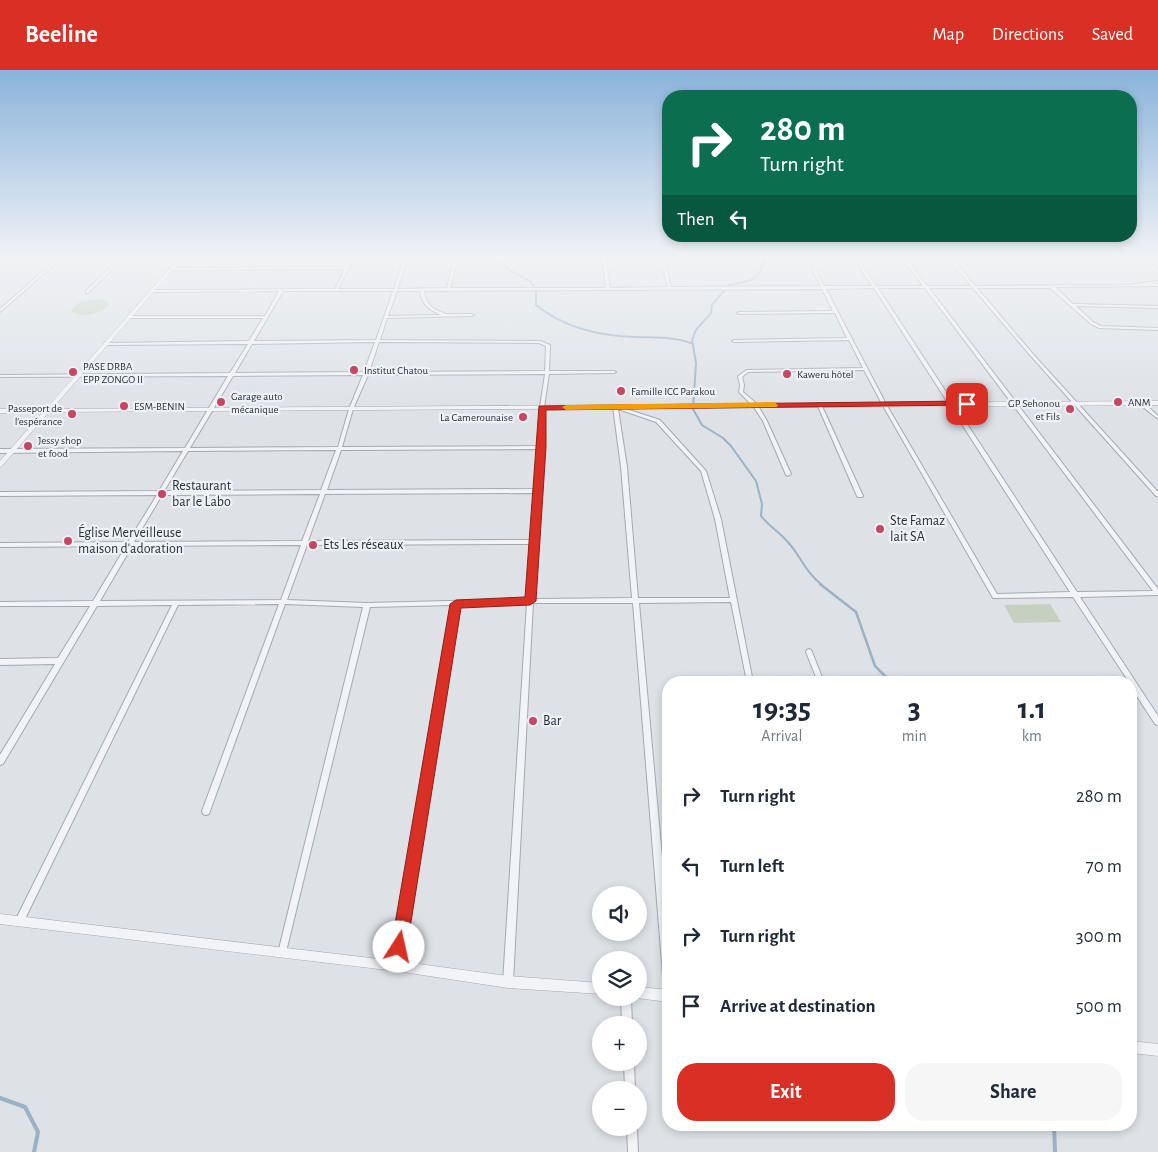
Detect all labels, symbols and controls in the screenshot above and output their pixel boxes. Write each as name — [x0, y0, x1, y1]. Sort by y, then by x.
text: Beeline — [25, 23, 98, 47]
text: Map — [933, 26, 964, 44]
text: Directions — [992, 26, 1064, 44]
text: Saved — [1092, 26, 1133, 44]
icon: right — [677, 110, 742, 175]
text: 280 m — [760, 112, 846, 147]
text: Turn right — [760, 153, 844, 175]
icon: left — [725, 205, 753, 233]
text: Then — [677, 210, 715, 229]
place label: PASE DRBA EPP ZONGO II — [83, 361, 143, 385]
marker: Institut Chatou — [348, 364, 360, 376]
place label: Institut Chatou — [364, 365, 428, 376]
marker: PASE DRBA EPP ZONGO II — [67, 366, 79, 378]
marker: Kaweru hôtel — [781, 368, 793, 380]
place label: Kaweru hôtel — [797, 369, 853, 380]
pin — [946, 383, 988, 425]
marker: Famille ICC Parakou — [615, 385, 627, 397]
place label: Famille ICC Parakou — [631, 386, 715, 397]
icon: arrive — [953, 390, 981, 418]
place label: Garage auto mécanique — [231, 391, 283, 415]
marker: Garage auto mécanique — [215, 396, 227, 408]
marker: ANM — [1112, 396, 1124, 408]
place label: ANM — [1128, 397, 1151, 408]
place label: GP Sehonou et Fils — [1008, 398, 1060, 422]
marker: ESM-BENIN — [118, 400, 130, 412]
place label: ESM-BENIN — [134, 401, 185, 412]
place label: Passeport de l'espérance — [8, 403, 62, 427]
marker: GP Sehonou et Fils — [1064, 403, 1076, 415]
marker: Passeport de l'espérance — [66, 408, 78, 420]
marker: La Camerounaise — [517, 411, 529, 423]
place label: La Camerounaise — [440, 412, 513, 423]
place label: Jessy shop et food — [38, 435, 82, 459]
marker: Jessy shop et food — [22, 440, 34, 452]
place label: Restaurant bar le Labo — [172, 479, 232, 509]
marker: Restaurant bar le Labo — [156, 488, 168, 500]
place label: Ste Famaz lait SA — [890, 514, 945, 544]
place label: Église Merveilleuse maison d'adoration — [78, 523, 183, 556]
marker: Ste Famaz lait SA — [874, 523, 886, 535]
marker: Église Merveilleuse maison d'adoration — [62, 535, 74, 547]
place label: Ets Les réseaux — [323, 538, 403, 552]
marker: Ets Les réseaux — [307, 539, 319, 551]
text: 19:35 — [753, 694, 811, 724]
text: 3 — [908, 694, 921, 724]
text: 1.1 — [1018, 694, 1046, 724]
place label: Bar — [543, 714, 562, 728]
marker: Bar — [527, 715, 539, 727]
text: Arrival — [761, 728, 802, 744]
text: min — [902, 728, 927, 744]
text: km — [1022, 728, 1042, 744]
icon: right — [677, 782, 705, 810]
text: Turn right — [720, 787, 795, 806]
text: 280 m — [1076, 787, 1122, 806]
icon: left — [677, 852, 705, 880]
text: Turn left — [720, 857, 784, 876]
text: 70 m — [1086, 857, 1122, 876]
map controls — [592, 886, 647, 1136]
button: sound — [592, 886, 647, 941]
position arrow — [372, 920, 424, 972]
icon: right — [677, 922, 705, 950]
text: Turn right — [720, 927, 795, 946]
text: 300 m — [1076, 927, 1122, 946]
button: layers — [592, 951, 647, 1006]
icon: arrive — [677, 992, 705, 1020]
text: Arrive at destination — [720, 997, 876, 1016]
text: 500 m — [1076, 997, 1122, 1016]
button: + — [592, 1016, 647, 1071]
button: Exit — [677, 1063, 895, 1121]
button: Share — [905, 1063, 1122, 1121]
button: − — [592, 1081, 647, 1136]

